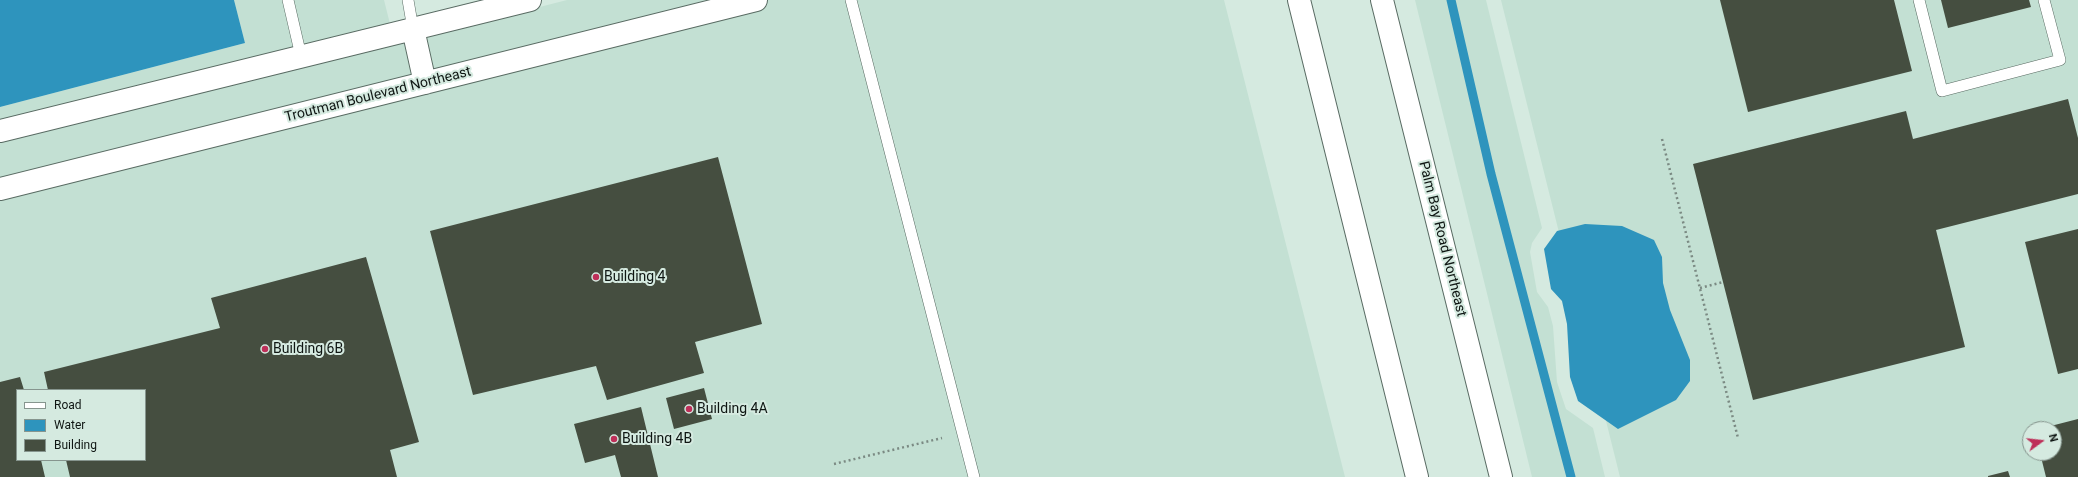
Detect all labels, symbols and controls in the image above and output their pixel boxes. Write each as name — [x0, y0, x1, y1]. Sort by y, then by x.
street label: Troutman Boulevard Northeast — [283, 64, 473, 126]
street label: Palm Bay Road Northeast — [1415, 160, 1469, 318]
place label: Building 4 — [604, 269, 665, 285]
marker: Building 4 — [591, 272, 601, 282]
place label: Building 6B — [273, 341, 343, 357]
marker: Building 6B — [260, 344, 270, 354]
legend — [16, 389, 146, 461]
text: Road — [54, 398, 82, 412]
place label: Building 4A — [697, 401, 768, 417]
marker: Building 4A — [684, 404, 694, 414]
text: Water — [54, 418, 85, 432]
north arrow — [2022, 421, 2062, 461]
place label: Building 4B — [622, 431, 692, 447]
text: N — [2046, 433, 2060, 443]
marker: Building 4B — [609, 434, 619, 444]
text: Building — [54, 438, 97, 452]

